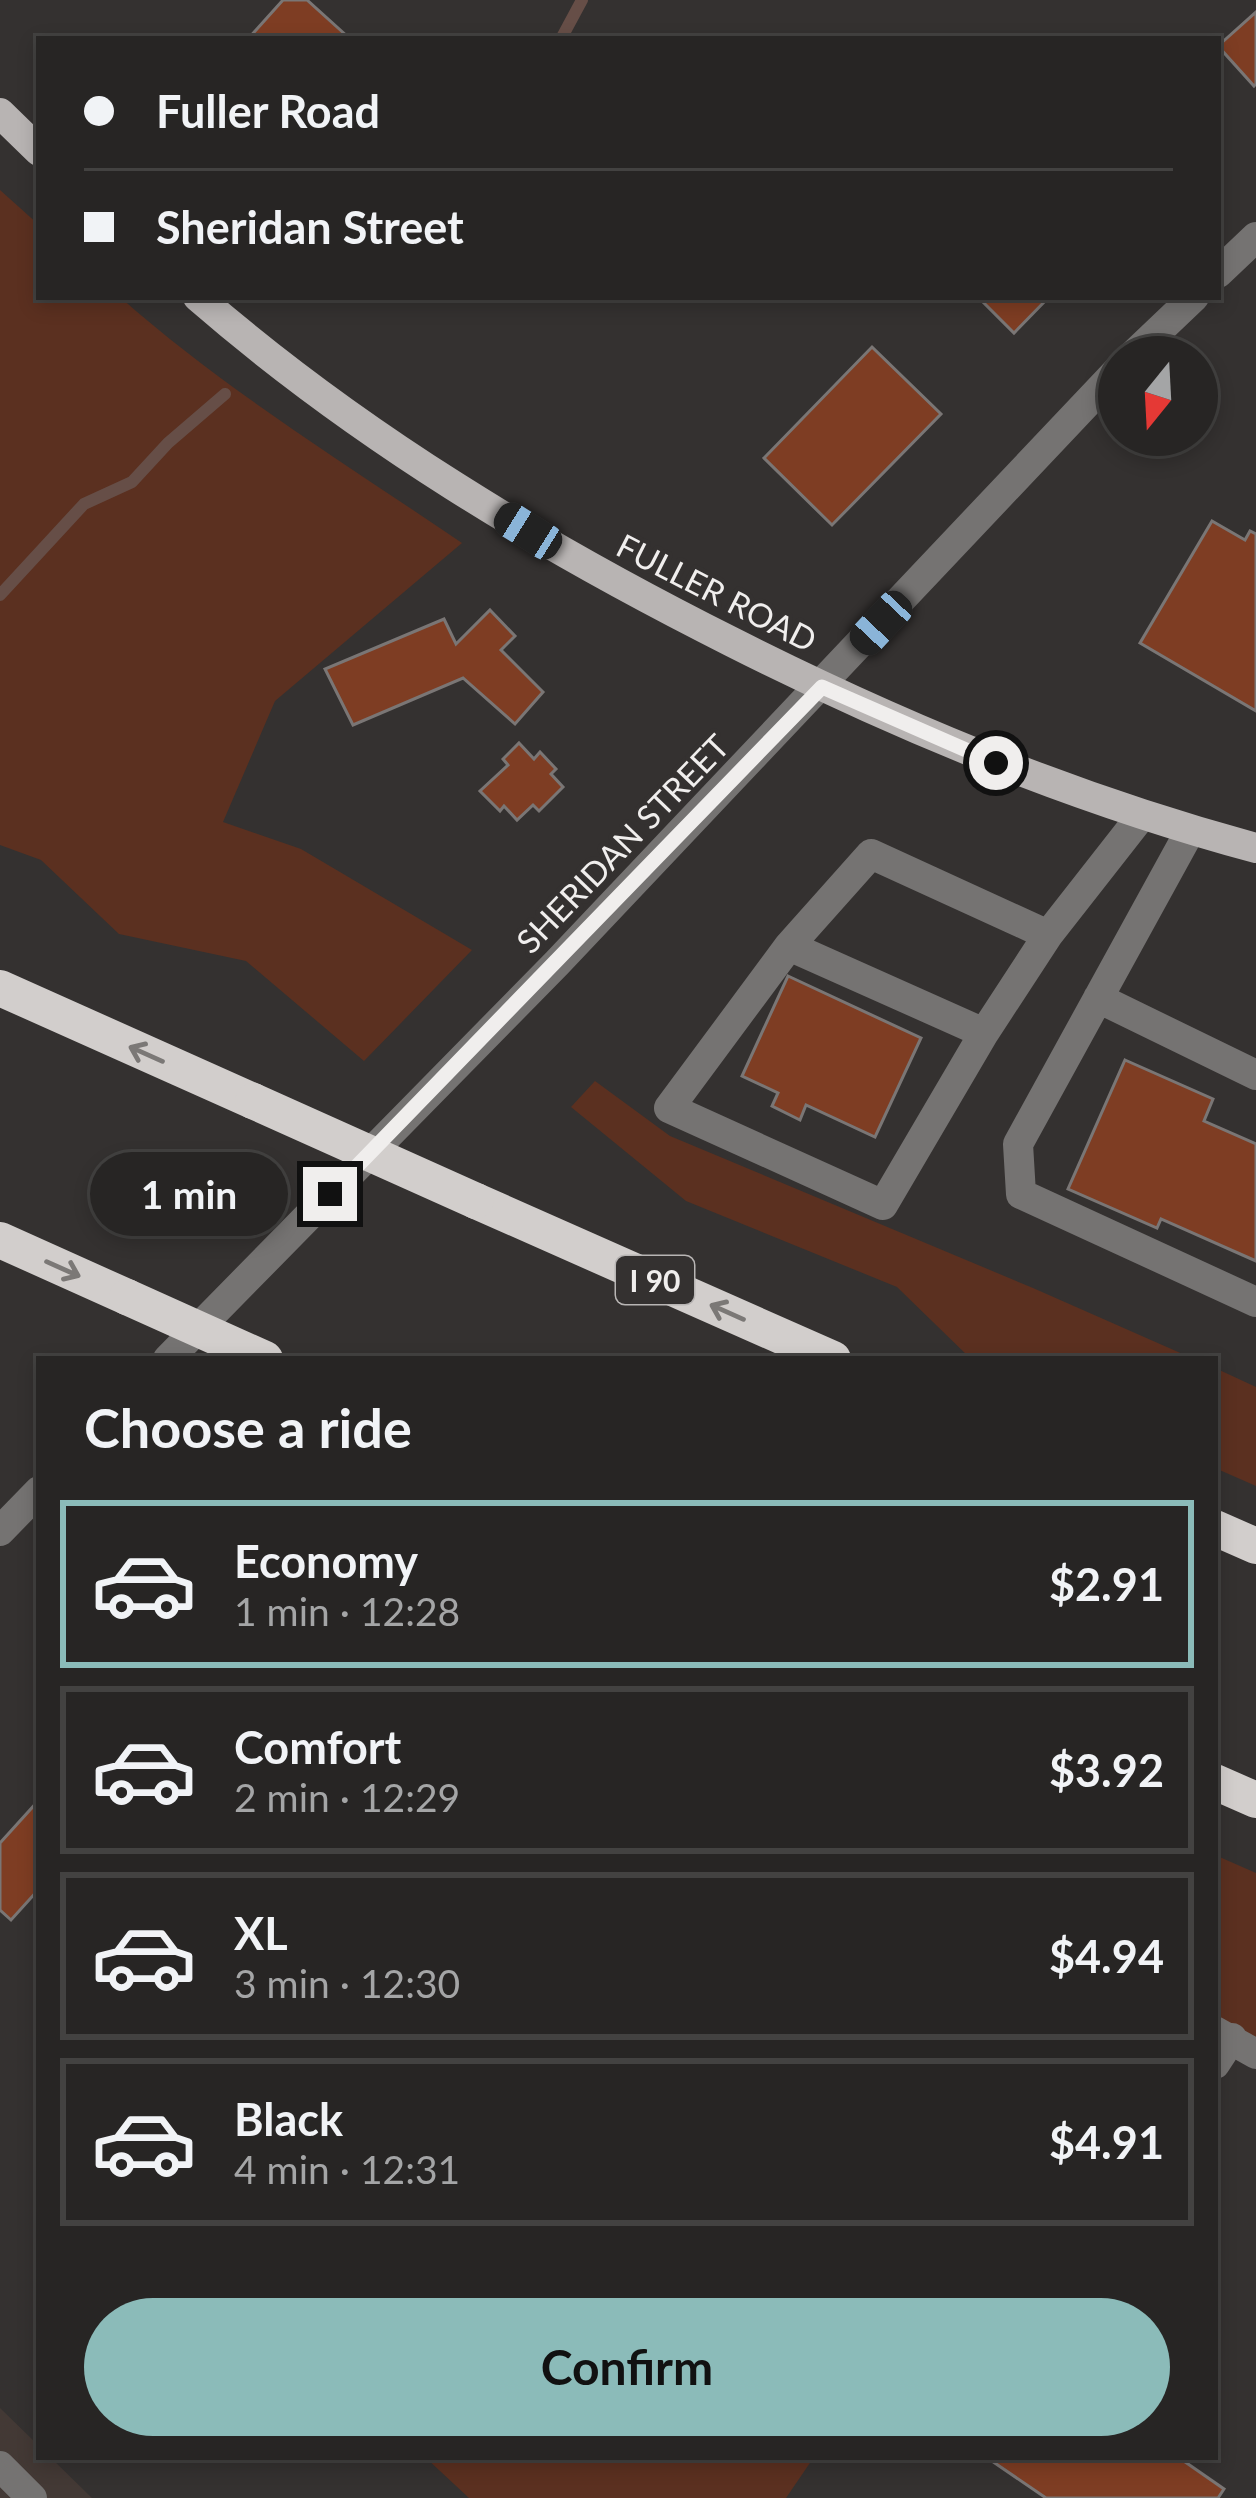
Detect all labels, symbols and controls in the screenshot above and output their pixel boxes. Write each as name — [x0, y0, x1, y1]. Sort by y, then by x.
text: Fuller Road — [156, 84, 380, 138]
text: Sheridan Street — [156, 200, 464, 254]
north arrow — [1098, 336, 1218, 456]
map controls — [1098, 336, 1218, 456]
car — [488, 497, 568, 565]
street label: FULLER ROAD — [610, 525, 824, 659]
car — [843, 584, 919, 662]
street label: SHERIDAN STREET — [508, 725, 737, 961]
route start — [969, 736, 1023, 790]
one-way arrow — [129, 1042, 165, 1064]
callout: 1 min — [90, 1152, 288, 1236]
route end — [303, 1167, 357, 1221]
text: 1 min — [141, 1171, 237, 1217]
road number: I 90 — [616, 1256, 694, 1304]
one-way arrow — [44, 1259, 80, 1281]
one-way arrow — [709, 1299, 745, 1321]
text: Choose a ride — [84, 1395, 412, 1460]
icon: car — [90, 1530, 198, 1638]
text: Economy — [234, 1534, 418, 1588]
text: $2.91 — [1049, 1557, 1164, 1611]
text: 1 min · 12:28 — [234, 1588, 460, 1634]
icon: car — [90, 1716, 198, 1824]
text: Comfort — [234, 1720, 401, 1774]
text: $3.92 — [1049, 1743, 1164, 1797]
text: 2 min · 12:29 — [234, 1774, 460, 1820]
icon: car — [90, 1902, 198, 2010]
text: XL — [234, 1906, 288, 1960]
text: $4.94 — [1049, 1929, 1164, 1983]
text: 3 min · 12:30 — [234, 1960, 460, 2006]
icon: car — [90, 2088, 198, 2196]
text: Black — [234, 2092, 343, 2146]
text: $4.91 — [1049, 2115, 1164, 2169]
text: 4 min · 12:31 — [234, 2146, 460, 2192]
button: Confirm — [84, 2298, 1170, 2436]

